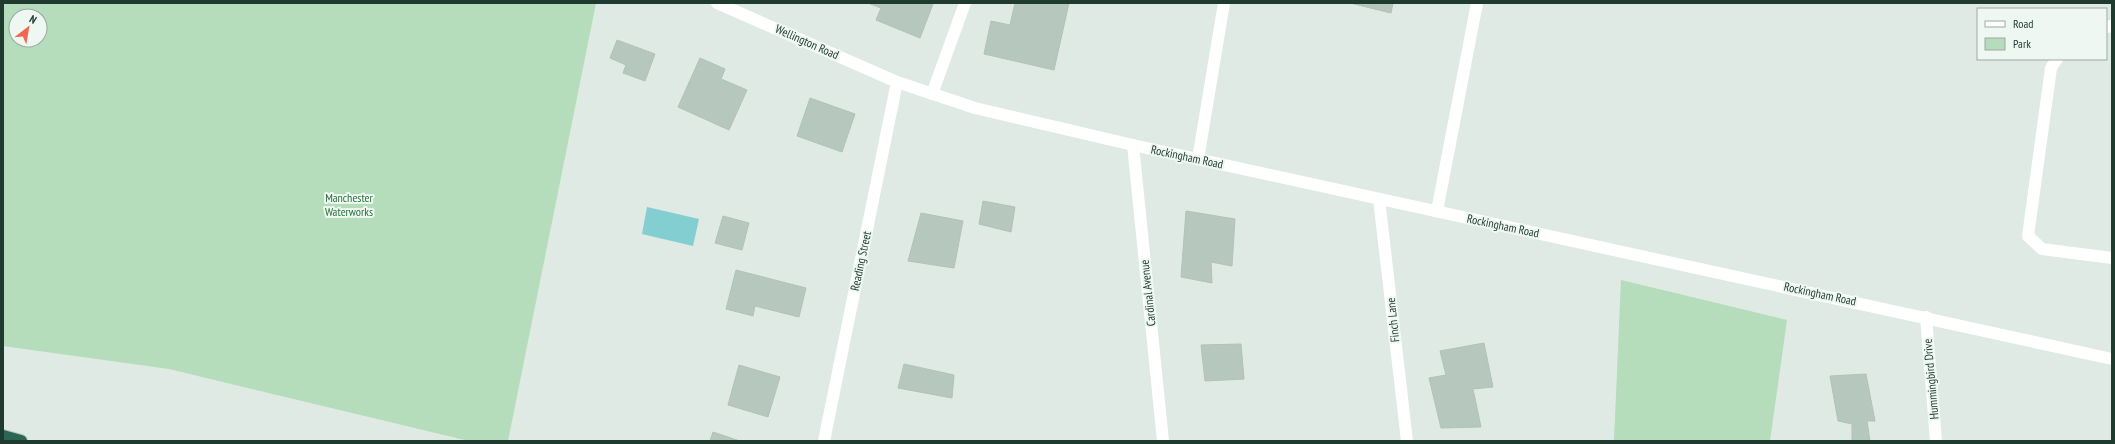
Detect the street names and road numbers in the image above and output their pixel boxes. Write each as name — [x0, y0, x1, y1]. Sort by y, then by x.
street label: Wellington Road — [773, 21, 841, 62]
street label: Rockingham Road — [1150, 142, 1225, 171]
street label: Rockingham Road — [1466, 211, 1541, 240]
street label: Reading Street — [847, 229, 874, 292]
street label: Cardinal Avenue — [1137, 259, 1158, 327]
street label: Rockingham Road — [1783, 279, 1858, 308]
street label: Finch Lane — [1383, 297, 1402, 343]
street label: Hummingbird Drive — [1919, 338, 1942, 420]

